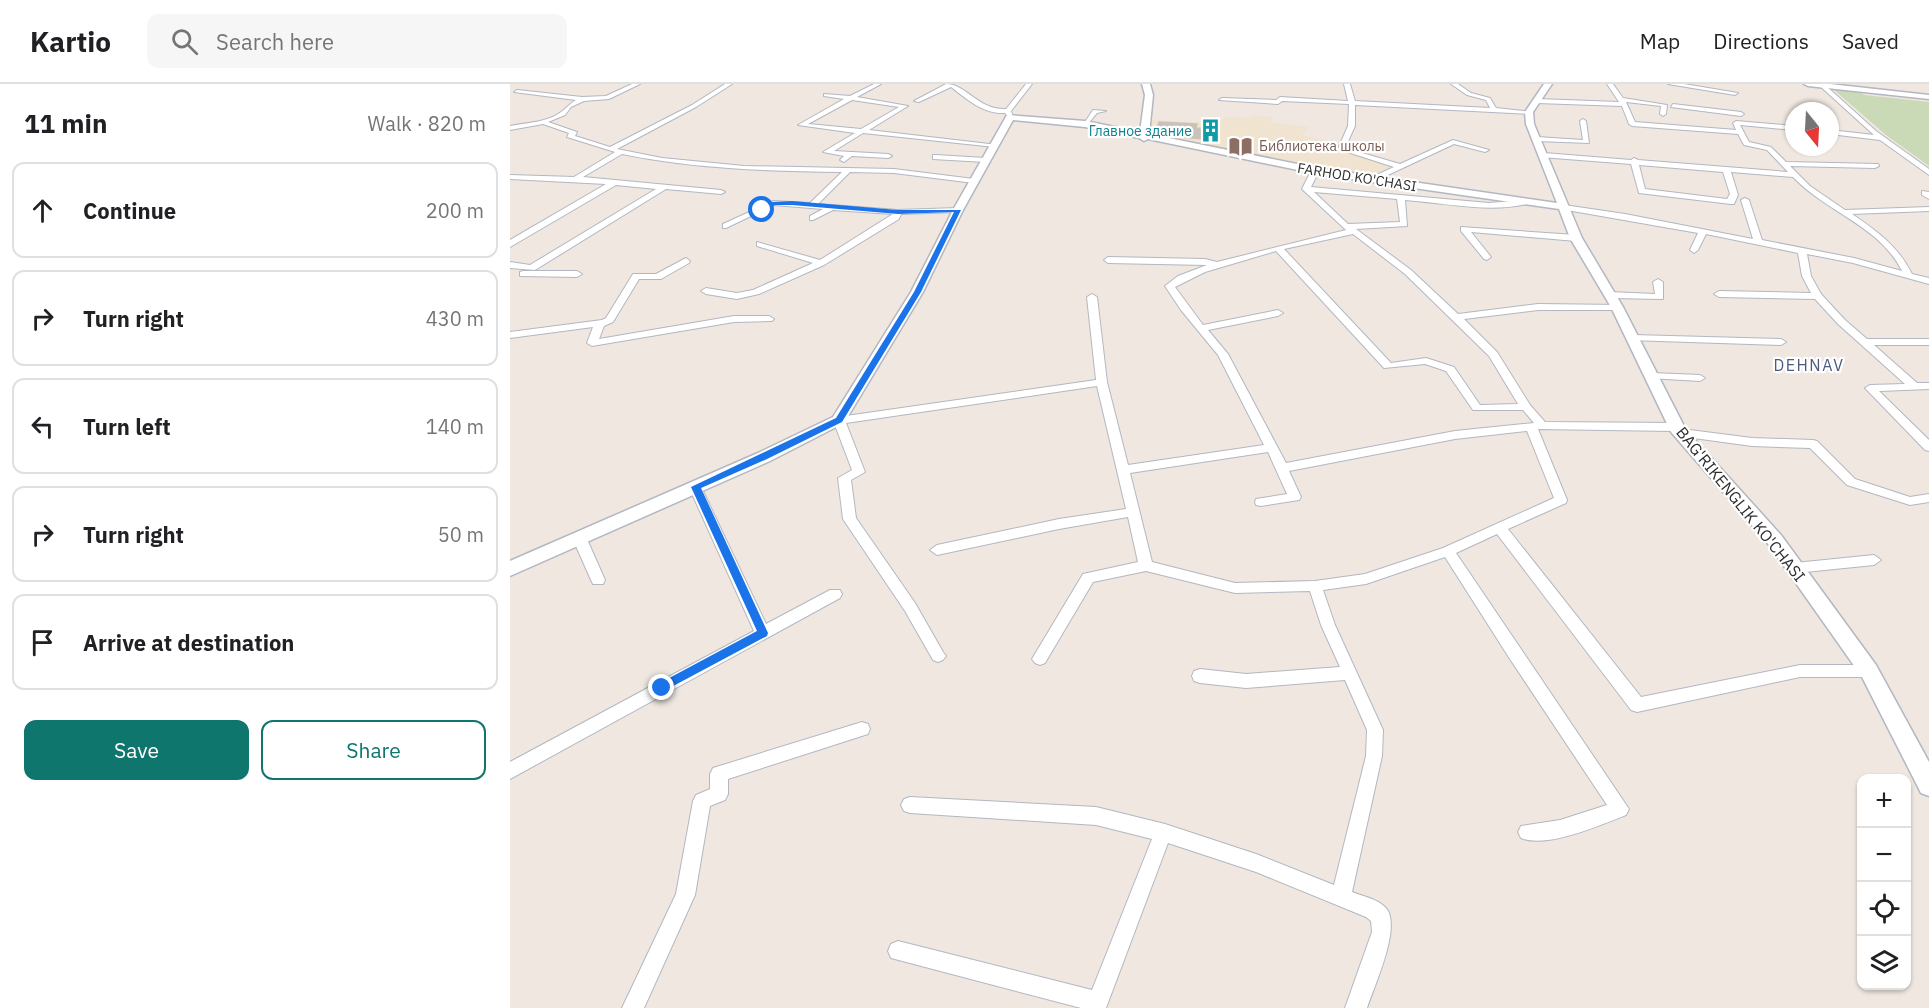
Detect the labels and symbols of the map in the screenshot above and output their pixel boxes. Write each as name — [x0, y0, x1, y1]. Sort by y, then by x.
north arrow — [1785, 102, 1839, 156]
building icon: Главное здание — [1197, 118, 1223, 144]
place label: Главное здание — [1089, 122, 1192, 140]
library icon: Библиотека школы — [1228, 133, 1254, 159]
place label: Библиотека школы — [1259, 137, 1385, 155]
street label: FARHOD KO'CHASI — [1296, 159, 1418, 195]
route start — [748, 196, 774, 222]
district label: DEHNAV — [1773, 355, 1845, 375]
street label: BAG'RIKENGLIK KO'CHASI — [1672, 422, 1810, 586]
route end — [648, 674, 674, 700]

